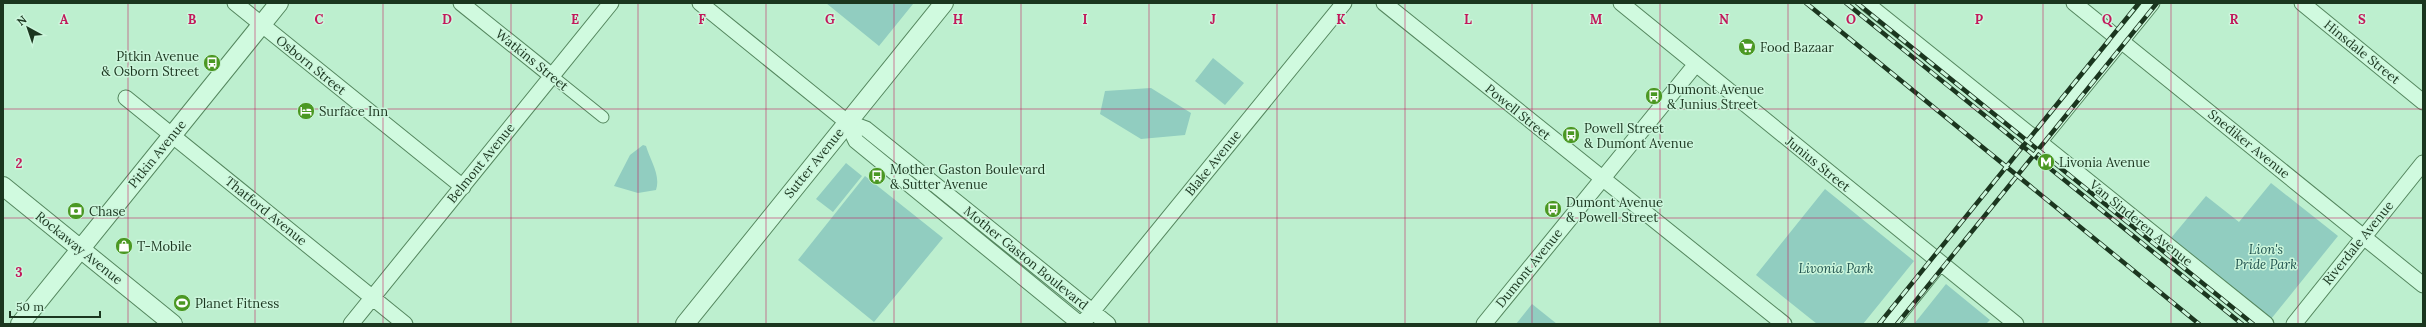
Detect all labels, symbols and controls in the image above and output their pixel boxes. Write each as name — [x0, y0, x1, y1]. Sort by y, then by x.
north arrow — [8, 8, 48, 48]
text: A — [60, 11, 69, 28]
text: B — [188, 11, 197, 28]
text: C — [315, 11, 324, 28]
text: D — [442, 11, 452, 28]
text: E — [571, 11, 579, 28]
text: F — [698, 11, 706, 28]
text: G — [825, 11, 835, 28]
text: H — [953, 11, 963, 28]
text: I — [1082, 11, 1088, 28]
text: J — [1210, 11, 1216, 28]
text: K — [1336, 11, 1346, 28]
text: L — [1464, 11, 1472, 28]
text: M — [1590, 11, 1603, 28]
text: N — [1719, 11, 1729, 28]
text: O — [1846, 11, 1856, 28]
text: P — [1975, 11, 1984, 28]
text: Q — [2102, 11, 2113, 28]
text: R — [2230, 11, 2239, 28]
text: N — [14, 12, 30, 28]
street label: Hinsdale Street — [2321, 17, 2403, 87]
street label: Watkins Street — [492, 25, 572, 95]
street label: Osborn Street — [273, 32, 349, 98]
supermarket icon: Food Bazaar — [1737, 37, 1757, 57]
place label: Food Bazaar — [1760, 39, 1834, 56]
place label: Pitkin Avenue & Osborn Street — [101, 48, 199, 80]
bus stop icon: Pitkin Avenue & Osborn Street — [202, 53, 222, 73]
street label: Powell Street — [1482, 80, 1554, 144]
place label: Dumont Avenue & Junius Street — [1667, 81, 1764, 113]
bus stop icon: Dumont Avenue & Junius Street — [1644, 86, 1664, 106]
hotel icon: Surface Inn — [296, 101, 316, 121]
place label: Surface Inn — [319, 103, 388, 120]
street label: Snediker Avenue — [2205, 106, 2293, 182]
street label: Pitkin Avenue — [124, 116, 190, 192]
street label: Belmont Avenue — [443, 119, 519, 207]
place label: Powell Street & Dumont Avenue — [1584, 120, 1693, 152]
street label: Sutter Avenue — [781, 124, 847, 202]
bus stop icon: Powell Street & Dumont Avenue — [1561, 125, 1581, 145]
street label: Blake Avenue — [1181, 127, 1245, 199]
street label: Junius Street — [1781, 132, 1854, 195]
metro station icon: Livonia Avenue — [2036, 152, 2056, 172]
place label: Livonia Avenue — [2059, 154, 2150, 171]
text: 2 — [16, 155, 23, 172]
place label: Mother Gaston Boulevard & Sutter Avenue — [890, 161, 1046, 193]
bus stop icon: Mother Gaston Boulevard & Sutter Avenue — [867, 166, 887, 186]
street label: Thatford Avenue — [222, 173, 310, 249]
street label: Van Sinderen Avenue — [2085, 176, 2196, 270]
place label: Dumont Avenue & Powell Street — [1566, 194, 1663, 226]
street label: Riverdale Avenue — [2319, 197, 2397, 289]
bus stop icon: Dumont Avenue & Powell Street — [1543, 199, 1563, 219]
bank icon: Chase — [66, 201, 86, 221]
place label: Chase — [89, 203, 126, 220]
street label: Mother Gaston Boulevard — [960, 203, 1092, 314]
street label: Rockaway Avenue — [32, 208, 126, 288]
street label: Dumont Avenue — [1492, 225, 1566, 311]
shop icon: T-Mobile — [114, 236, 134, 256]
place label: T-Mobile — [137, 238, 192, 255]
park label: Lion's Pride Park — [2235, 241, 2297, 273]
park label: Livonia Park — [1798, 260, 1874, 277]
text: 3 — [15, 264, 23, 281]
scale bar — [10, 293, 100, 319]
sports icon: Planet Fitness — [172, 293, 192, 313]
place label: Planet Fitness — [195, 295, 279, 312]
text: 50 m — [16, 299, 44, 314]

